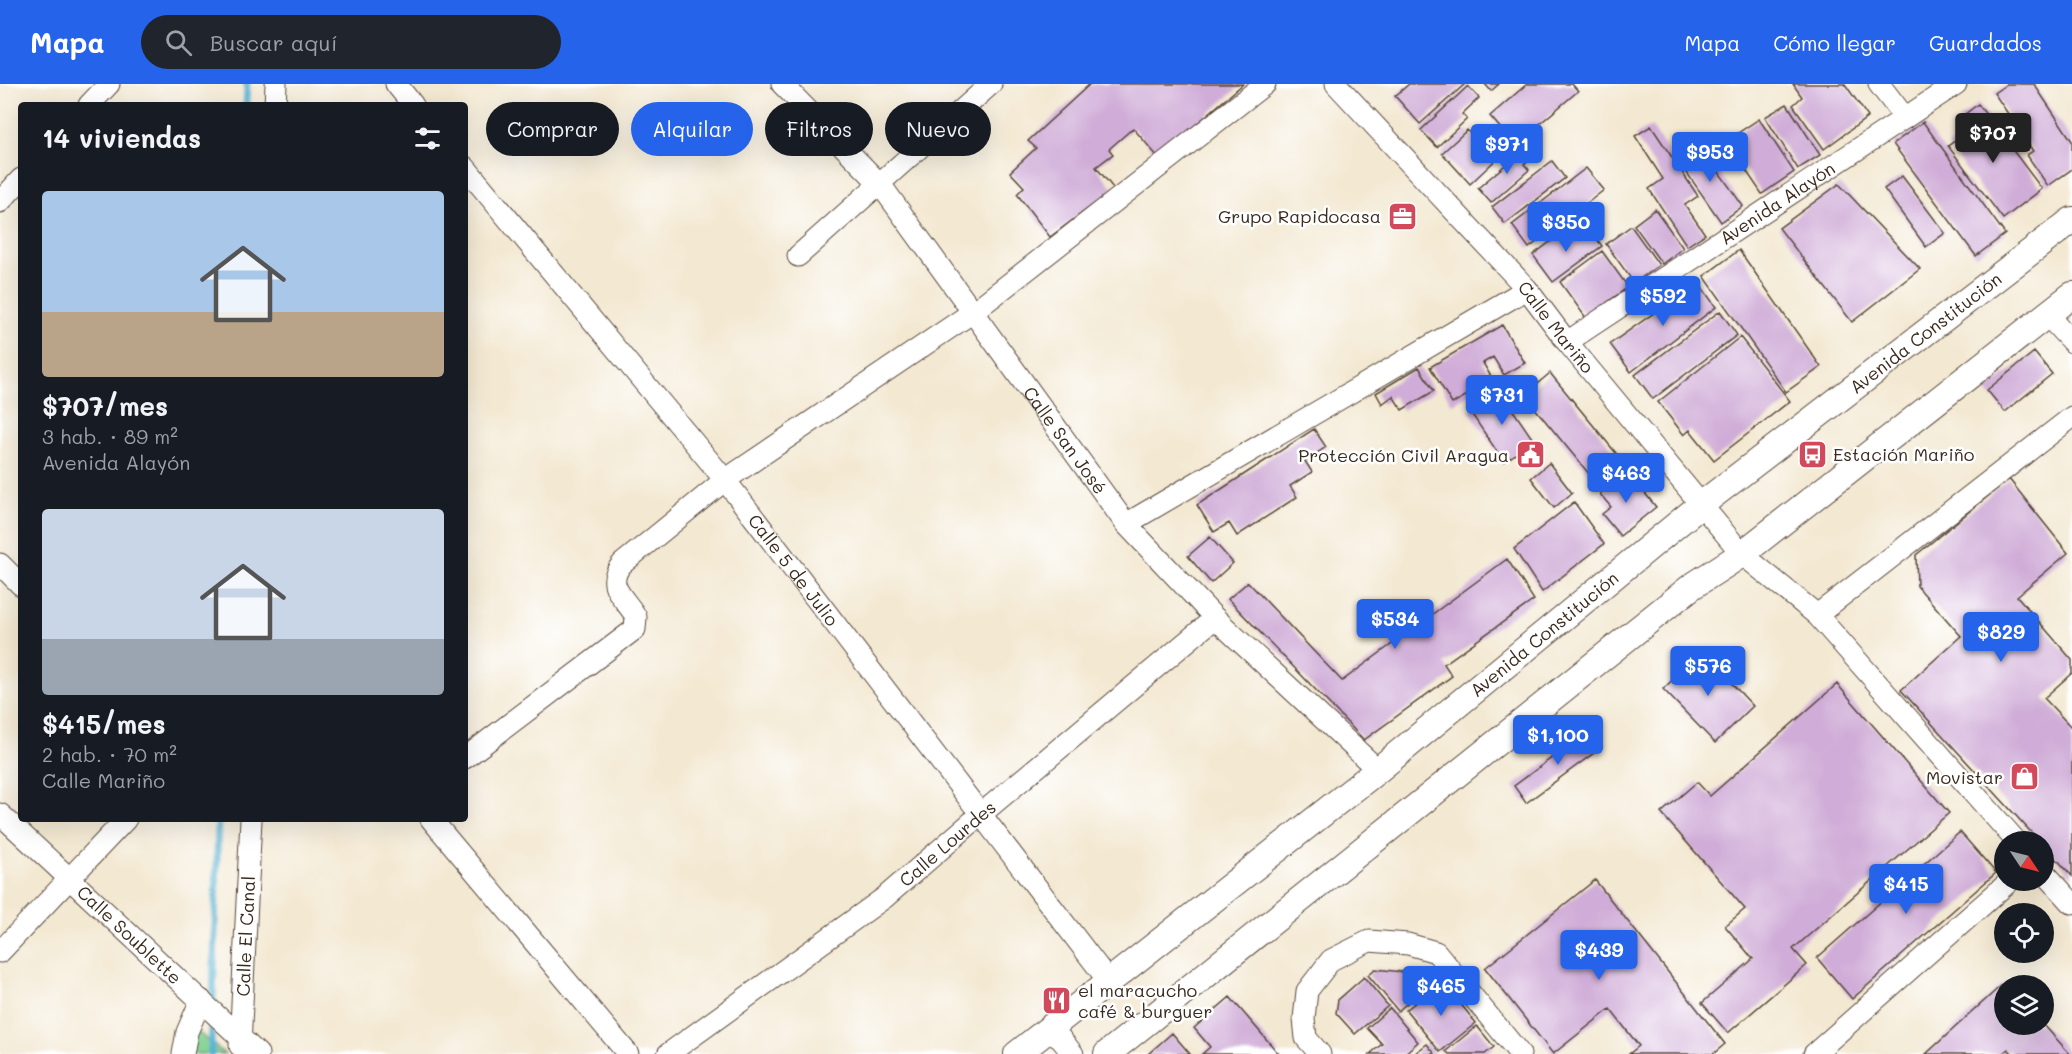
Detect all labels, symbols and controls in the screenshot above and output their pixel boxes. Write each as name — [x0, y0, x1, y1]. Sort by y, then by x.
search box — [141, 15, 561, 69]
text: Mapa — [30, 24, 105, 60]
icon: search — [162, 26, 195, 59]
text: Buscar aquí — [210, 28, 338, 57]
text: Mapa — [1684, 29, 1740, 56]
text: Cómo llegar — [1773, 29, 1896, 56]
text: Guardados — [1929, 29, 2042, 56]
chip: Comprar — [486, 102, 619, 156]
chip: Alquilar — [631, 102, 753, 156]
chip: Filtros — [765, 102, 873, 156]
chip: Nuevo — [885, 102, 991, 156]
pin: $707 — [1957, 113, 2029, 164]
text: $707 — [1969, 119, 2017, 145]
text: 14 viviendas — [42, 121, 201, 155]
icon: filters — [411, 122, 444, 155]
pin: $971 — [1471, 124, 1543, 175]
text: $971 — [1485, 130, 1529, 156]
pin: $953 — [1674, 132, 1746, 183]
text: $953 — [1686, 138, 1734, 164]
street label: Avenida Alayón — [1715, 156, 1839, 250]
office icon: Grupo Rapidocasa — [1386, 200, 1418, 232]
pin: $350 — [1530, 202, 1602, 253]
place label: Grupo Rapidocasa — [1218, 204, 1381, 228]
text: $350 — [1542, 208, 1590, 234]
icon: home — [189, 230, 297, 338]
street label: Avenida Constitución — [1844, 267, 2006, 399]
street label: Calle Mariño — [1513, 275, 1600, 378]
pin: $592 — [1627, 276, 1699, 327]
text: $592 — [1639, 282, 1687, 308]
pin: $731 — [1466, 375, 1538, 426]
street label: Calle San José — [1018, 381, 1112, 499]
text: $731 — [1480, 381, 1524, 407]
text: $707/mes — [42, 389, 168, 423]
text: 3 hab. · 89 m² — [42, 423, 178, 449]
bus stop icon: Estación Mariño — [1796, 438, 1828, 470]
public building icon: Protección Civil Aragua — [1514, 439, 1546, 471]
place label: Estación Mariño — [1833, 442, 1975, 466]
place label: Protección Civil Aragua — [1298, 443, 1509, 467]
text: Avenida Alayón — [42, 449, 190, 475]
pin: $463 — [1590, 453, 1662, 504]
text: $463 — [1601, 459, 1651, 485]
street label: Calle 5 de Julio — [743, 509, 845, 631]
icon: home — [189, 548, 297, 656]
street label: Avenida Constitución — [1465, 566, 1623, 702]
pin: $534 — [1359, 599, 1431, 650]
text: $534 — [1371, 605, 1419, 631]
pin: $829 — [1965, 612, 2037, 663]
text: $829 — [1977, 618, 2025, 644]
pin: $576 — [1672, 646, 1744, 697]
text: $576 — [1684, 652, 1732, 678]
text: $415/mes — [42, 707, 166, 741]
pin: $1,100 — [1509, 715, 1607, 766]
text: $1,100 — [1527, 721, 1589, 747]
text: 2 hab. · 70 m² — [42, 741, 177, 767]
shop icon: Movistar — [2008, 761, 2040, 793]
place label: Movistar — [1926, 765, 2003, 789]
text: Calle Mariño — [42, 767, 165, 793]
street label: Calle Lourdes — [894, 795, 1001, 892]
north arrow — [1994, 831, 2054, 891]
map controls — [1994, 831, 2054, 1035]
pin: $415 — [1870, 864, 1942, 915]
text: $415 — [1883, 870, 1929, 896]
street label: Calle El Canal — [230, 875, 260, 997]
street label: Calle Soublette — [72, 880, 187, 989]
button: locate — [1994, 903, 2054, 963]
pin: $439 — [1563, 930, 1635, 981]
text: $439 — [1574, 936, 1624, 962]
pin: $465 — [1405, 966, 1477, 1017]
text: $465 — [1417, 972, 1465, 998]
button: layers — [1994, 975, 2054, 1035]
place label: el maracucho café & burguer — [1078, 978, 1213, 1023]
restaurant icon: el maracucho café & burguer — [1041, 984, 1073, 1016]

